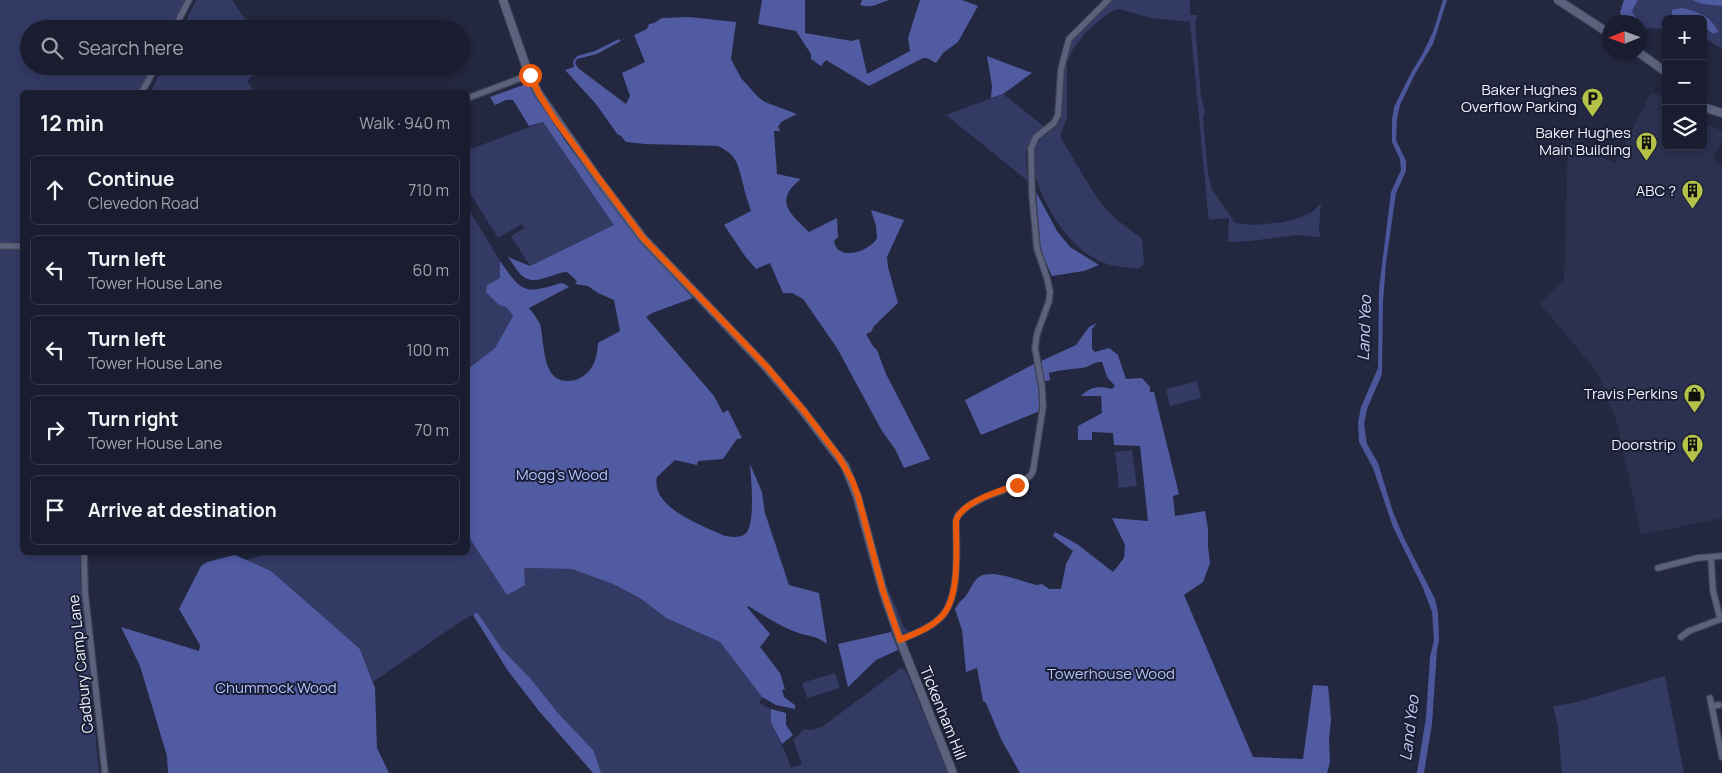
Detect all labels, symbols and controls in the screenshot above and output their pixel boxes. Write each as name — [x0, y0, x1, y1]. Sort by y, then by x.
north arrow — [1602, 15, 1647, 60]
map controls — [1662, 15, 1707, 150]
button: + — [1662, 15, 1707, 60]
search box — [20, 20, 470, 75]
icon: search — [38, 34, 66, 62]
text: Search here — [78, 35, 184, 61]
button: − — [1662, 60, 1707, 105]
route start — [519, 64, 542, 87]
place label: Baker Hughes Overflow Parking — [1461, 79, 1577, 117]
parking icon: Baker Hughes Overflow Parking — [1581, 87, 1605, 118]
button: layers — [1662, 105, 1707, 150]
text: 12 min — [40, 109, 104, 137]
text: Walk · 940 m — [359, 112, 450, 134]
place label: Baker Hughes Main Building — [1535, 122, 1631, 160]
building icon: Baker Hughes Main Building — [1635, 130, 1659, 161]
text: Continue — [88, 166, 174, 192]
icon: ahead — [41, 176, 69, 204]
text: 710 m — [408, 179, 449, 201]
building icon: ABC ? — [1680, 179, 1704, 210]
place label: ABC ? — [1636, 180, 1676, 201]
text: Clevedon Road — [88, 192, 199, 214]
text: Turn left — [88, 246, 166, 272]
icon: left — [41, 256, 69, 284]
text: 60 m — [413, 259, 449, 281]
text: Tower House Lane — [88, 272, 222, 294]
water label: Land Yeo — [1352, 293, 1376, 361]
text: Turn left — [88, 326, 166, 352]
icon: left — [41, 336, 69, 364]
text: 100 m — [406, 339, 449, 361]
text: Tower House Lane — [88, 352, 222, 374]
shop icon: Travis Perkins — [1682, 382, 1706, 413]
place label: Travis Perkins — [1584, 383, 1678, 404]
text: Turn right — [88, 406, 178, 432]
icon: right — [41, 416, 69, 444]
text: 70 m — [414, 419, 449, 441]
text: Tower House Lane — [88, 432, 222, 454]
building icon: Doorstrip — [1680, 433, 1704, 464]
place label: Doorstrip — [1611, 434, 1676, 455]
park label: Mogg's Wood — [516, 464, 608, 485]
route end — [1006, 474, 1029, 497]
icon: arrive — [41, 496, 69, 524]
text: Arrive at destination — [88, 497, 277, 523]
street label: Cadbury Camp Lane — [63, 593, 98, 734]
street label: Tickenham Hill — [915, 663, 972, 763]
park label: Towerhouse Wood — [1047, 663, 1175, 684]
park label: Chummock Wood — [215, 677, 337, 698]
water label: Land Yeo — [1394, 693, 1424, 762]

